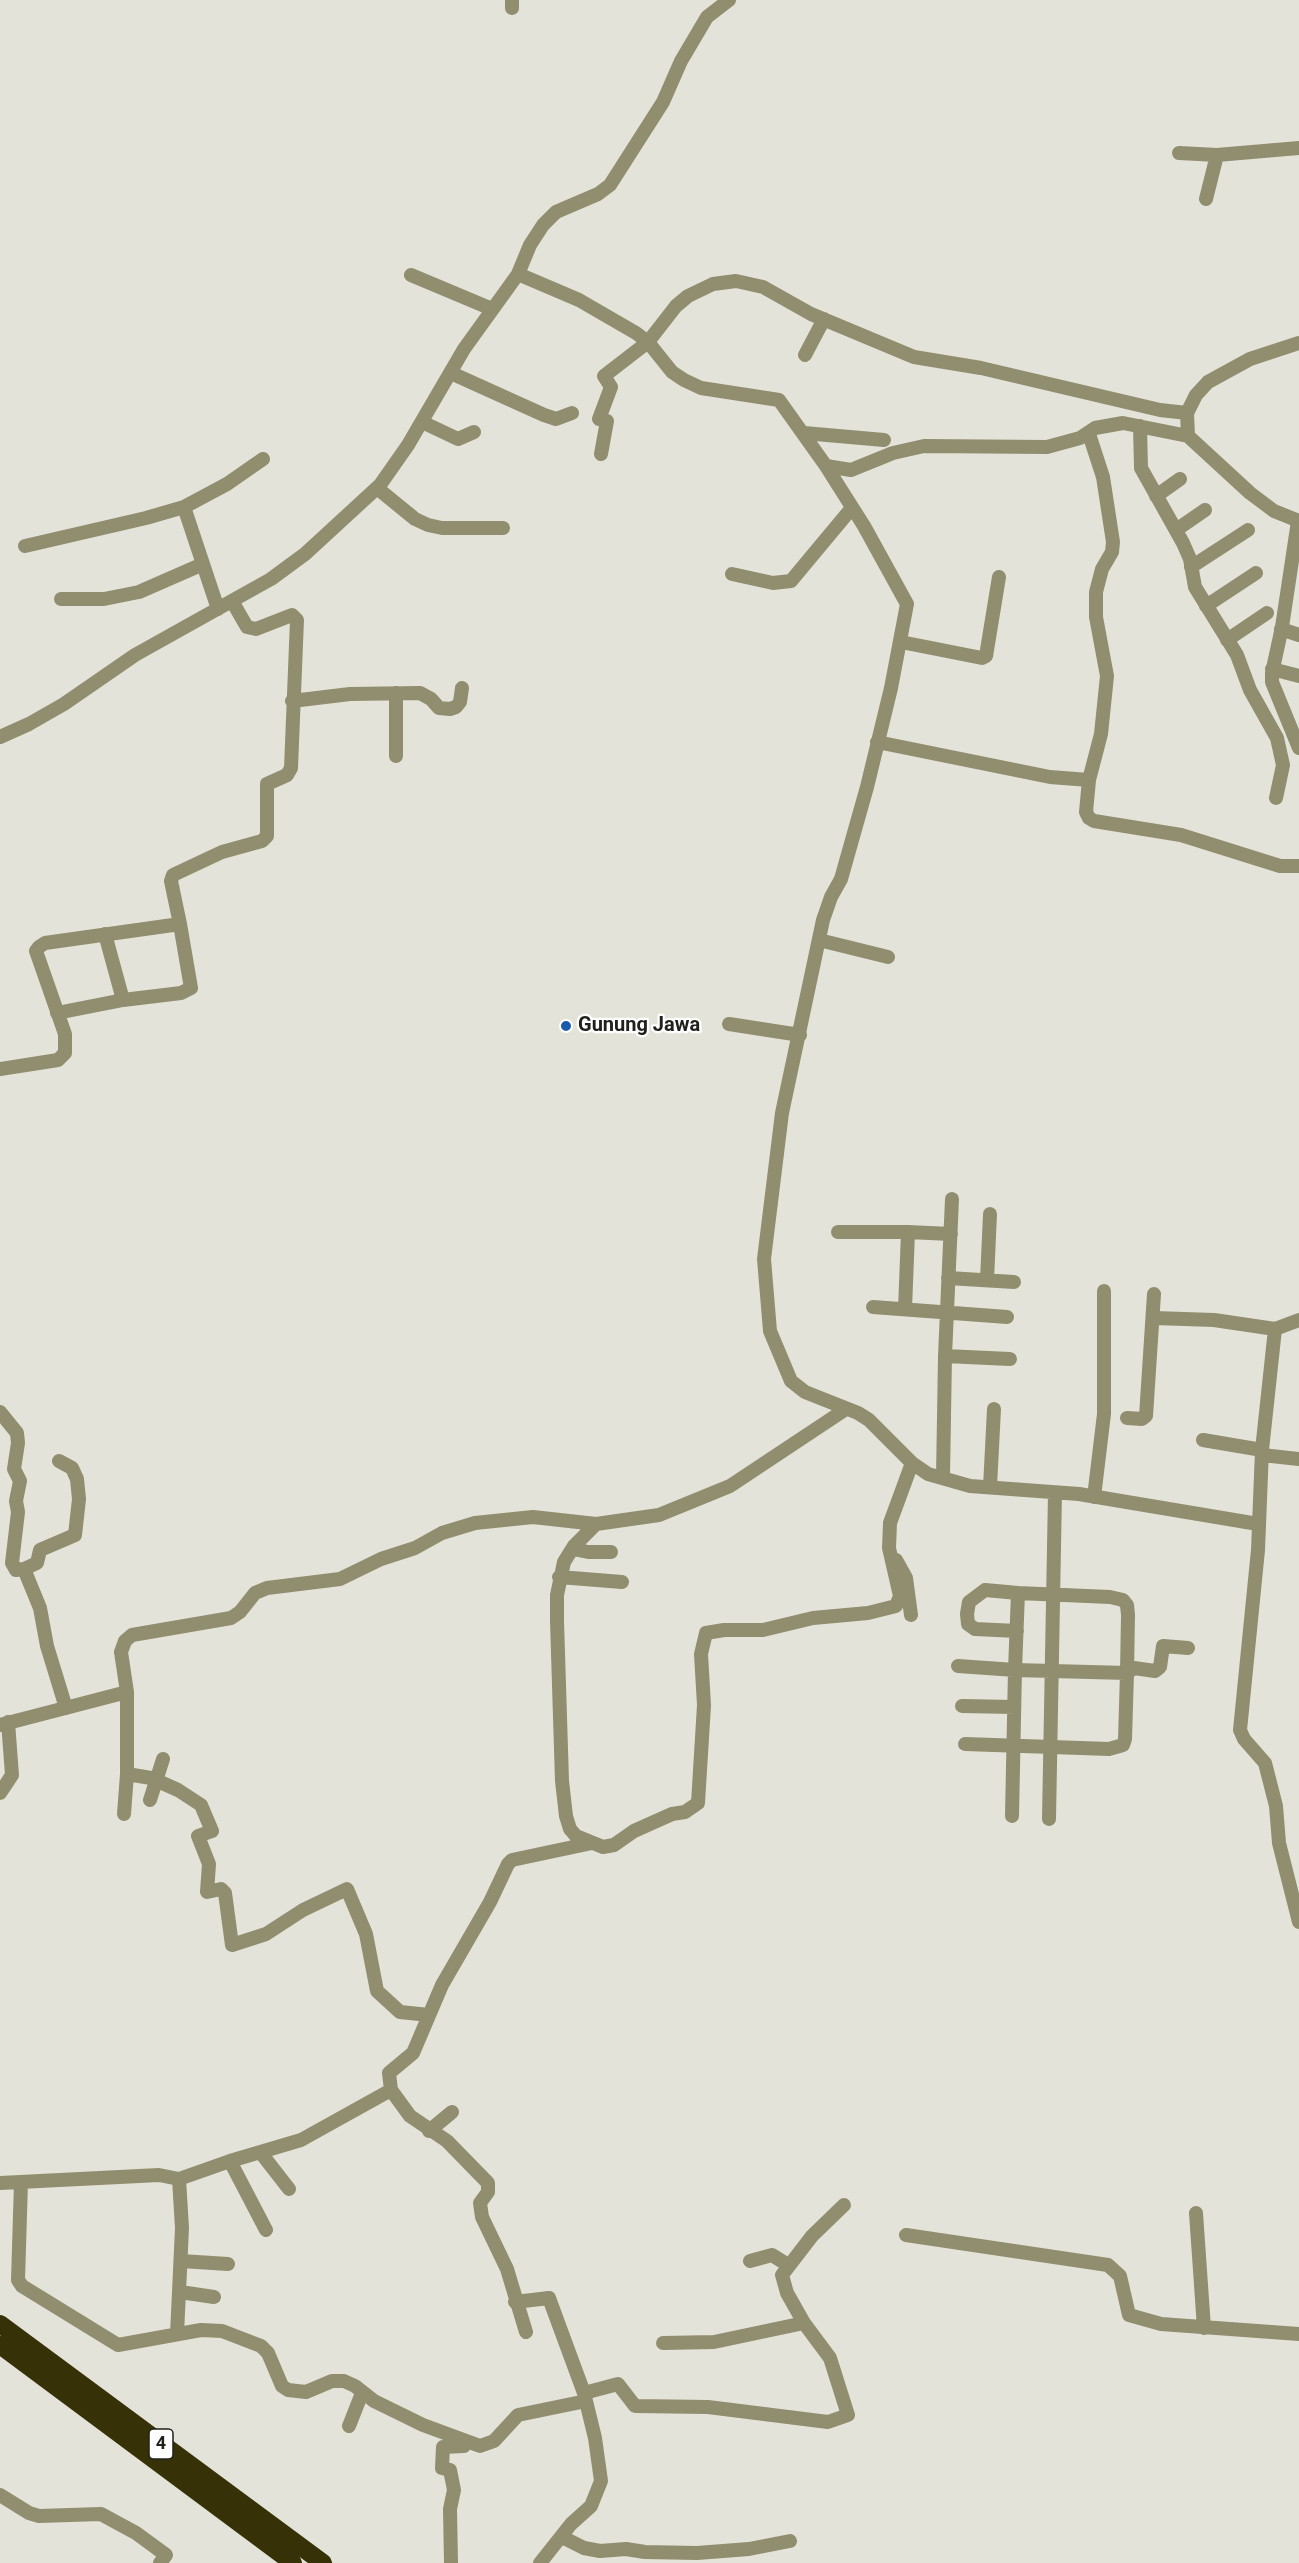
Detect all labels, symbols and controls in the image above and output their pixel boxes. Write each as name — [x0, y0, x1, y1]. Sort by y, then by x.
place label: Gunung Jawa — [578, 1014, 700, 1038]
marker: Gunung Jawa — [559, 1019, 573, 1033]
road number: 4 — [149, 2429, 173, 2459]

